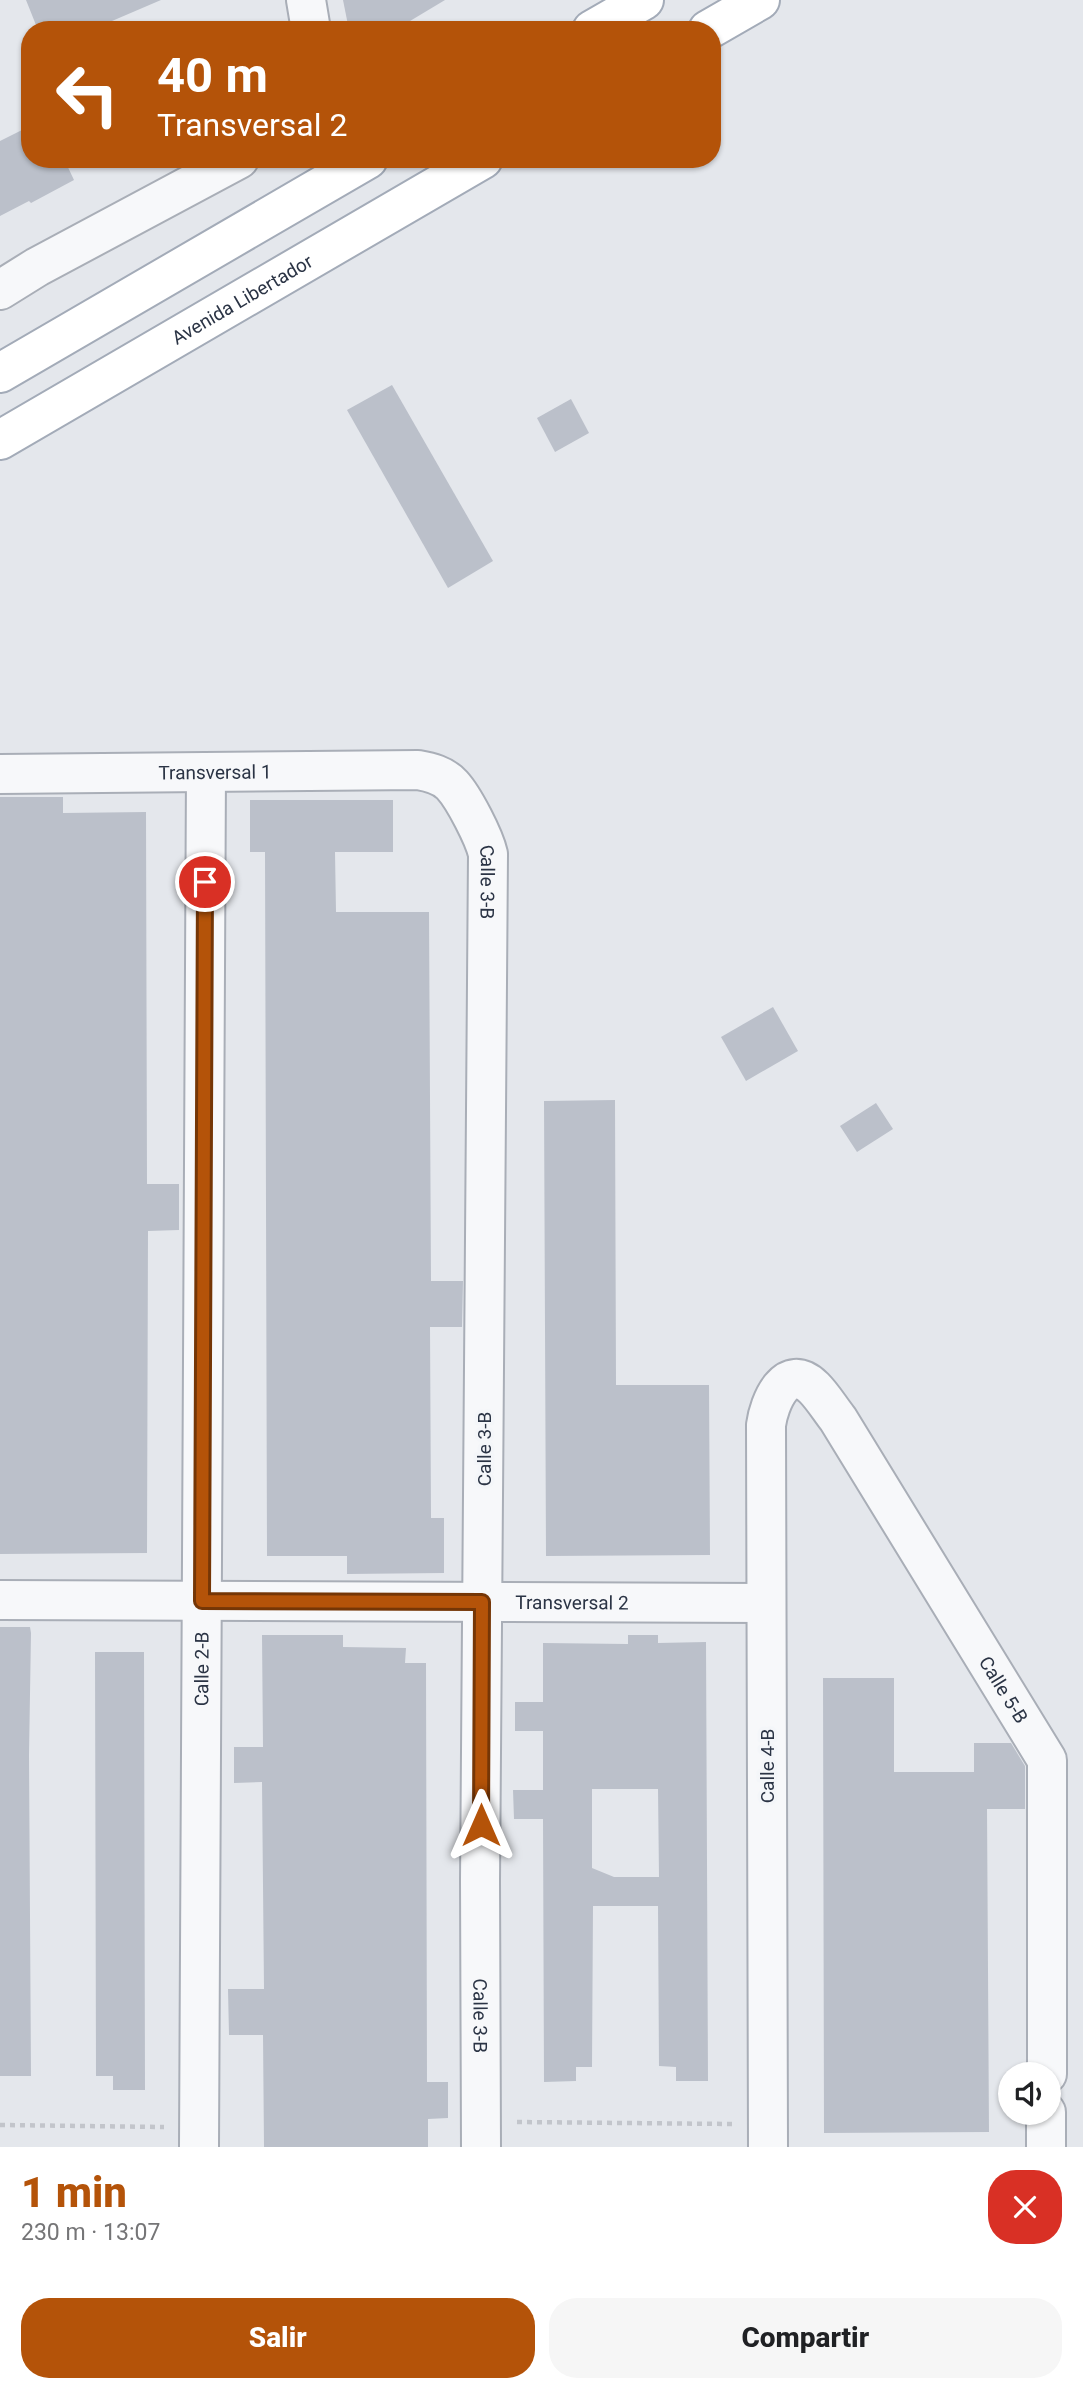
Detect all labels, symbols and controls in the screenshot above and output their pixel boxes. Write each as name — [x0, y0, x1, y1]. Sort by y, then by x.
text: 40 m — [157, 47, 268, 104]
icon: left — [42, 49, 133, 140]
text: Transversal 2 — [157, 106, 347, 144]
street label: Avenida Libertador — [167, 249, 317, 349]
street label: Transversal 1 — [158, 760, 272, 784]
street label: Calle 3-B — [474, 842, 500, 919]
pin — [175, 852, 235, 912]
icon: arrive — [186, 863, 224, 901]
street label: Calle 3-B — [473, 1412, 496, 1486]
street label: Transversal 2 — [515, 1591, 629, 1614]
street label: Calle 2-B — [190, 1632, 213, 1706]
street label: Calle 5-B — [975, 1652, 1033, 1727]
street label: Calle 4-B — [756, 1729, 779, 1803]
position arrow — [444, 1788, 518, 1862]
street label: Calle 3-B — [469, 1978, 492, 2053]
map controls — [998, 2062, 1061, 2125]
button: sound — [998, 2062, 1061, 2125]
text: 1 min — [21, 2168, 127, 2217]
button: close — [988, 2170, 1062, 2244]
text: 230 m · 13:07 — [21, 2219, 160, 2246]
button: Salir — [21, 2298, 535, 2378]
button: Compartir — [549, 2298, 1062, 2378]

